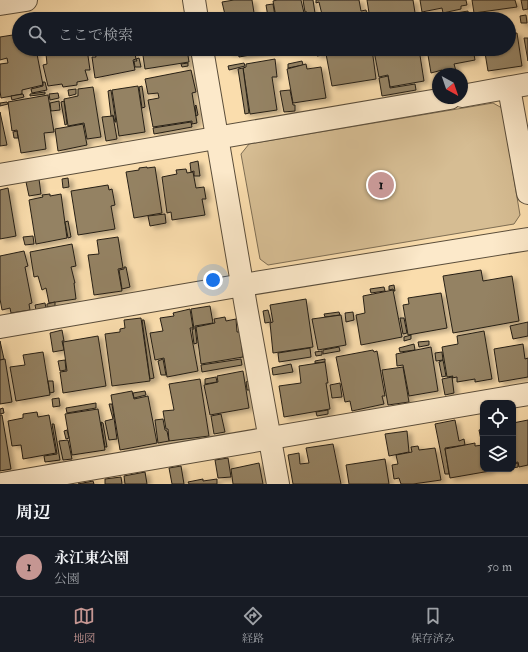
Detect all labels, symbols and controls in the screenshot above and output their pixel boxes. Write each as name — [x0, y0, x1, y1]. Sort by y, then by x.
search box — [12, 12, 516, 56]
icon: search — [26, 23, 48, 45]
text: ここで検索 — [58, 26, 133, 45]
north arrow — [432, 68, 468, 104]
pin: 1 — [368, 170, 394, 200]
your location — [203, 270, 223, 290]
map controls — [480, 400, 516, 472]
button: locate — [480, 400, 516, 436]
button: layers — [480, 436, 516, 472]
text: 周辺 — [16, 502, 50, 523]
text: 永江東公園 — [54, 549, 129, 568]
text: 1 — [27, 559, 31, 575]
text: 50 m — [487, 559, 512, 575]
text: 公園 — [54, 571, 80, 587]
tab: 地図 — [73, 605, 95, 645]
tab: 経路 — [242, 605, 264, 645]
tab: 保存済み — [411, 605, 455, 645]

